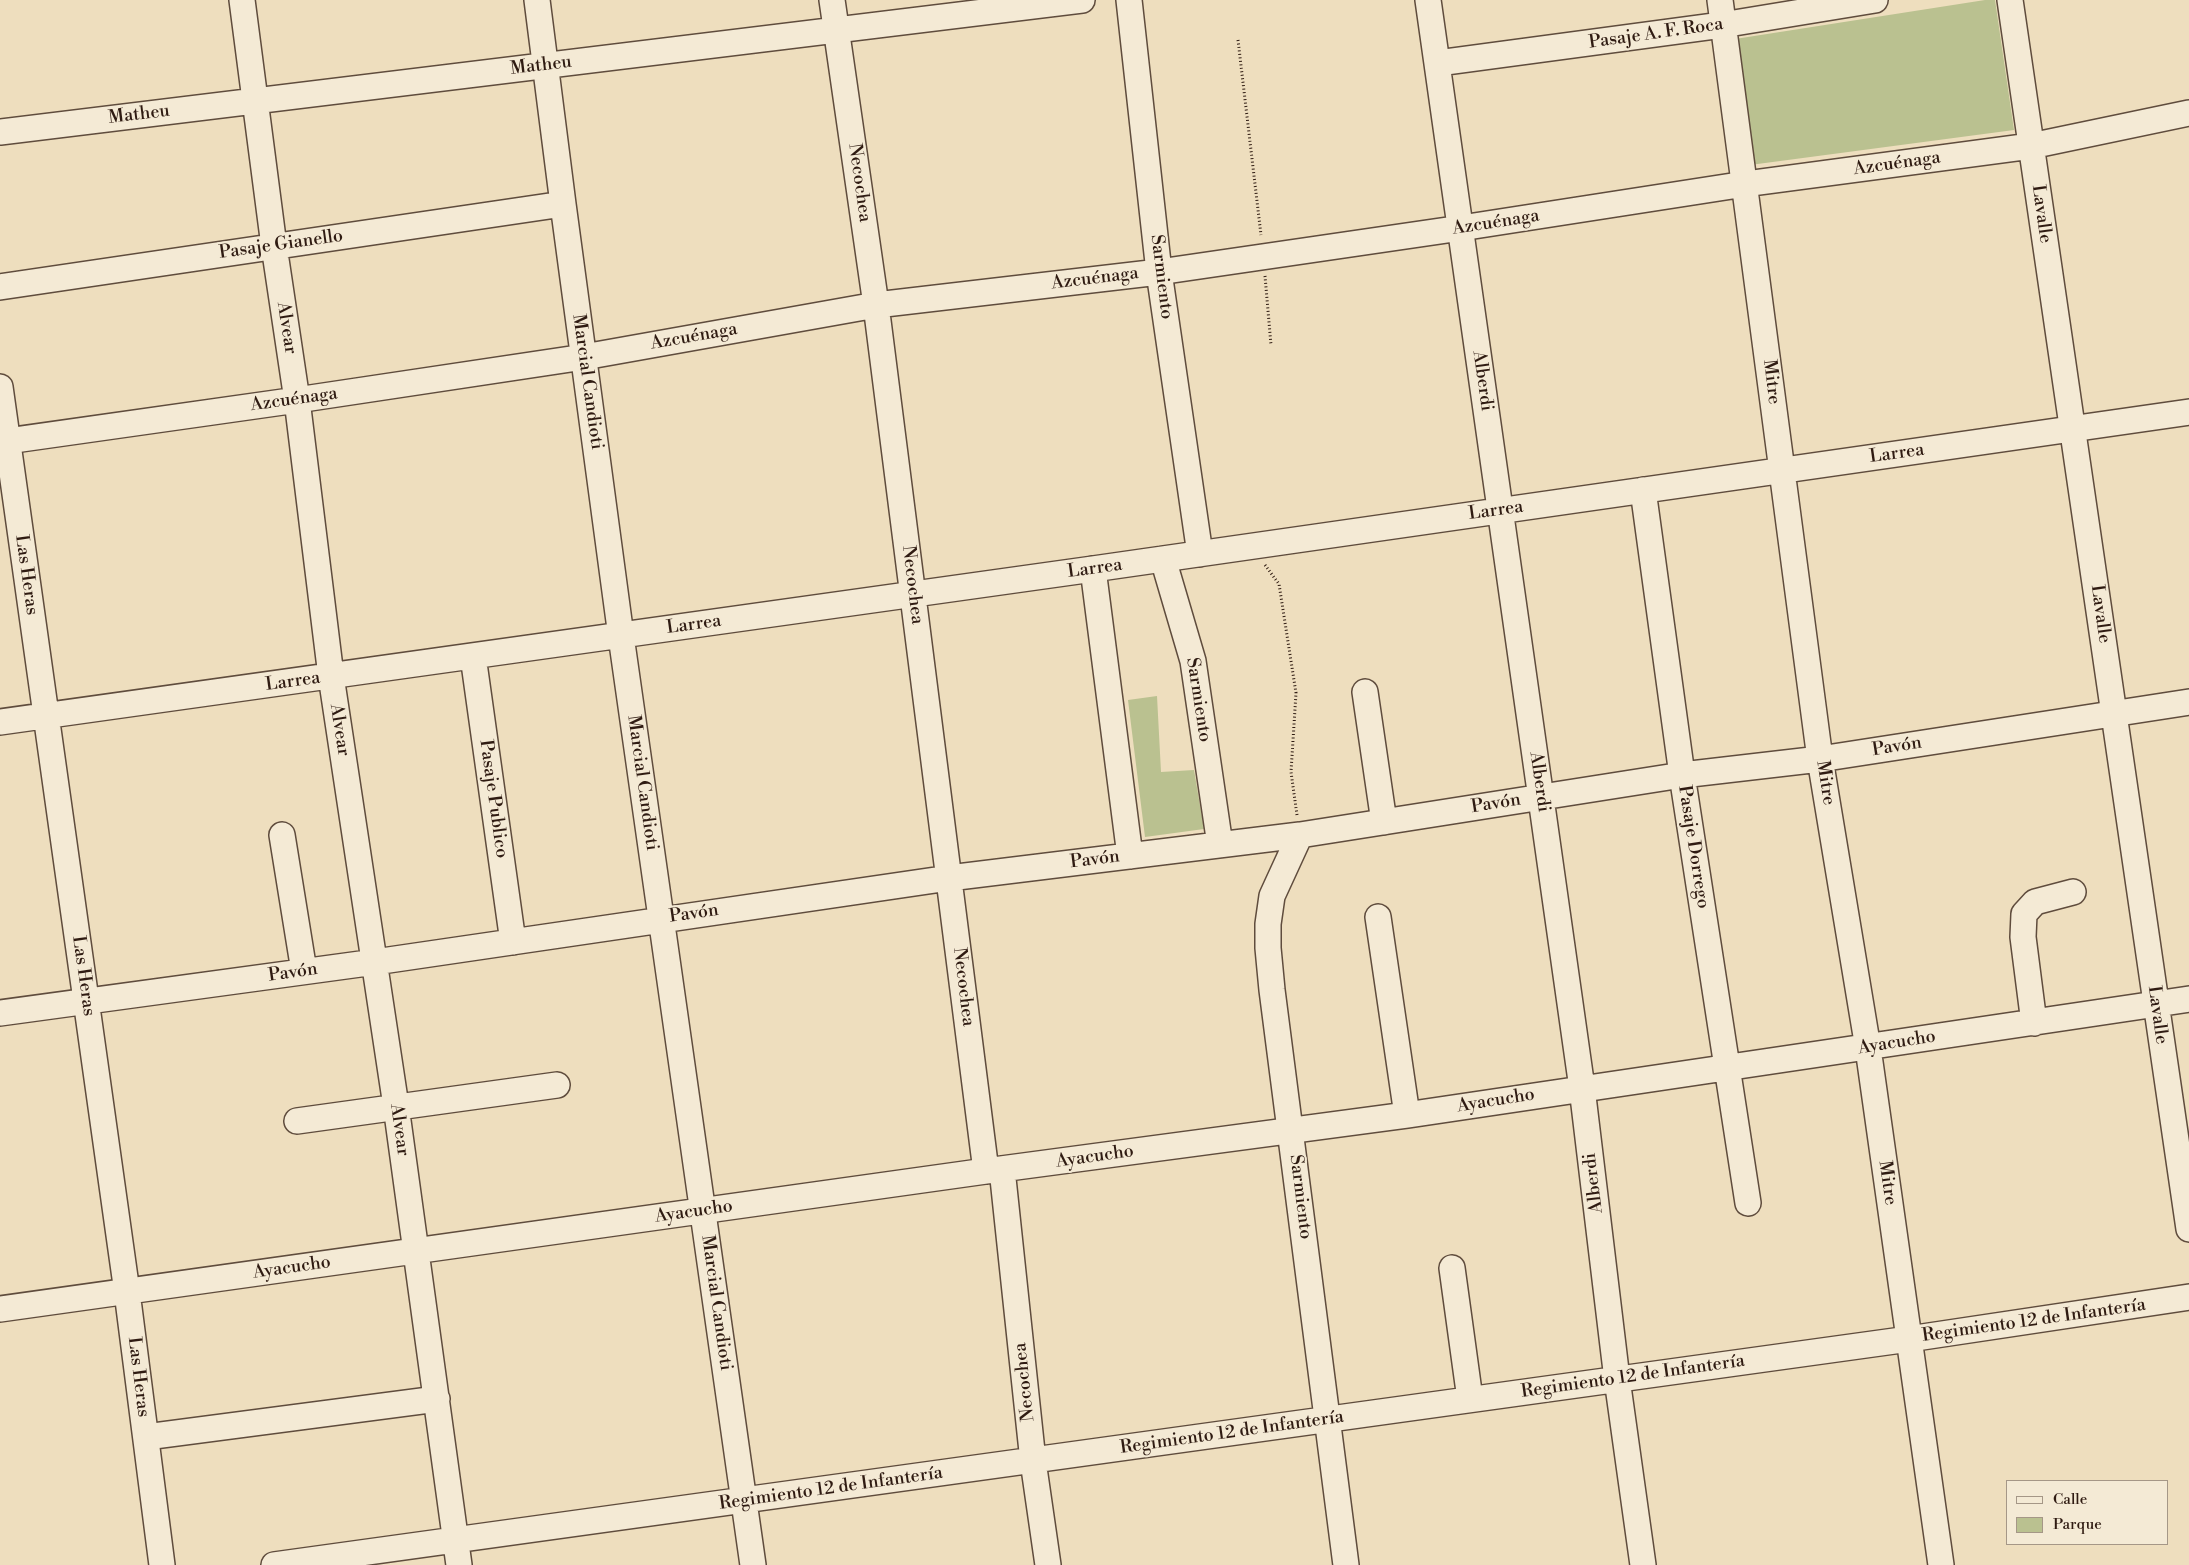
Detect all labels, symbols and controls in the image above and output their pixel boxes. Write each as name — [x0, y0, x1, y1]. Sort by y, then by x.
street label: Pasaje A. F. Roca — [1587, 14, 1725, 54]
street label: Matheu — [509, 52, 573, 80]
street label: Matheu — [107, 101, 171, 129]
street label: Necochea — [843, 142, 875, 224]
street label: Azcuénaga — [1852, 147, 1942, 181]
street label: Lavalle — [2026, 183, 2056, 245]
street label: Azcuénaga — [1451, 205, 1541, 241]
street label: Pasaje Gianello — [218, 226, 344, 264]
street label: Sarmiento — [1145, 233, 1177, 321]
street label: Azcuénaga — [1050, 263, 1140, 295]
street label: Alvear — [271, 300, 301, 356]
street label: Marcial Candioti — [567, 313, 607, 451]
street label: Azcuénaga — [649, 319, 739, 355]
street label: Alberdi — [1467, 349, 1497, 413]
street label: Mitre — [1758, 358, 1784, 406]
street label: Azcuénaga — [249, 383, 339, 417]
street label: Larrea — [1868, 439, 1926, 469]
street label: Larrea — [1467, 496, 1525, 526]
street label: Las Heras — [10, 533, 42, 617]
street label: Necochea — [896, 544, 928, 626]
street label: Larrea — [1066, 554, 1124, 584]
street label: Lavalle — [2085, 583, 2115, 645]
street label: Larrea — [665, 610, 723, 640]
street label: Sarmiento — [1181, 656, 1215, 744]
street label: Larrea — [264, 667, 322, 697]
street label: Alvear — [324, 702, 354, 758]
street label: Marcial Candioti — [622, 714, 662, 852]
street label: Pavón — [1871, 732, 1923, 762]
street label: Pasaje Publico — [474, 738, 512, 860]
street label: Alberdi — [1524, 750, 1554, 814]
street label: Mitre — [1811, 759, 1839, 807]
street label: Pasaje Dorrego — [1673, 784, 1713, 910]
street label: Pavón — [1470, 789, 1522, 819]
street label: Pavón — [1069, 846, 1121, 874]
street label: Pavón — [668, 900, 720, 928]
street label: Las Heras — [67, 934, 99, 1018]
street label: Necochea — [947, 946, 979, 1028]
street label: Pavón — [267, 959, 319, 987]
street label: Lavalle — [2142, 984, 2172, 1046]
street label: Ayacucho — [1857, 1026, 1937, 1060]
street label: Ayacucho — [1456, 1084, 1536, 1118]
street label: Alvear — [385, 1103, 413, 1157]
street label: Ayacucho — [1055, 1141, 1135, 1173]
street label: Alberdi — [1580, 1151, 1608, 1215]
street label: Sarmiento — [1284, 1153, 1316, 1241]
street label: Mitre — [1873, 1159, 1901, 1207]
street label: Ayacucho — [654, 1196, 734, 1228]
street label: Marcial Candioti — [696, 1234, 736, 1372]
street label: Ayacucho — [252, 1252, 332, 1284]
street label: Regimiento 12 de Infantería — [1921, 1295, 2147, 1347]
street label: Las Heras — [122, 1336, 154, 1418]
street label: Necochea — [1010, 1341, 1040, 1423]
street label: Regimiento 12 de Infantería — [1520, 1351, 1746, 1403]
street label: Regimiento 12 de Infantería — [1119, 1407, 1345, 1459]
street label: Regimiento 12 de Infantería — [718, 1463, 944, 1515]
legend — [2006, 1480, 2169, 1545]
text: Calle — [2053, 1490, 2087, 1509]
text: Parque — [2053, 1515, 2102, 1534]

